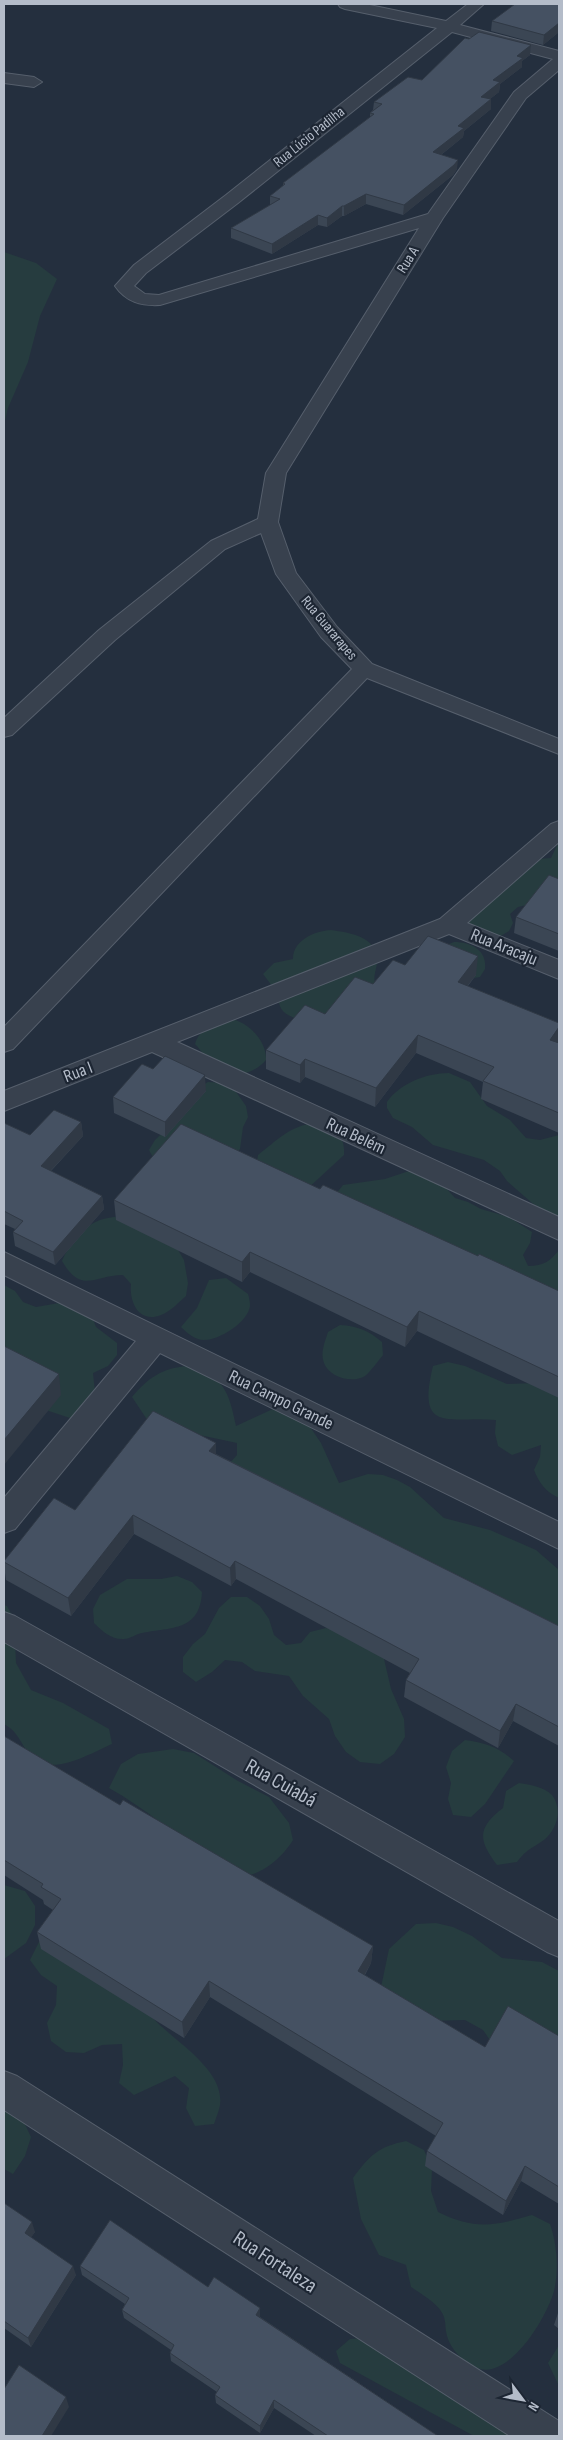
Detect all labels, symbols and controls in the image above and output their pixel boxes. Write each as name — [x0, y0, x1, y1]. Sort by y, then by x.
street label: Rua Lúcio Padilha — [269, 102, 349, 172]
street label: Rua A — [393, 243, 424, 277]
street label: Rua Guararapes — [297, 592, 361, 664]
street label: Rua Aracaju — [468, 924, 540, 970]
street label: Rua I — [61, 1057, 95, 1087]
street label: Rua Belém — [323, 1113, 389, 1159]
street label: Rua Campo Grande — [225, 1366, 337, 1434]
street label: Rua Cuiabá — [241, 1753, 321, 1813]
street label: Rua Fortaleza — [228, 2226, 322, 2298]
north arrow — [498, 2375, 548, 2425]
text: N — [524, 2399, 543, 2414]

